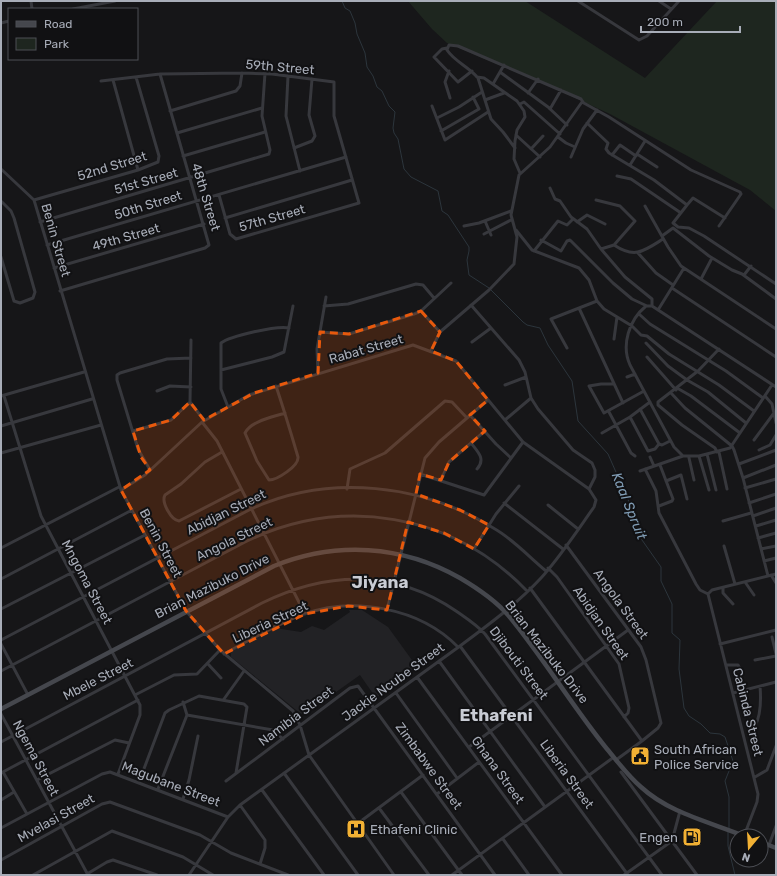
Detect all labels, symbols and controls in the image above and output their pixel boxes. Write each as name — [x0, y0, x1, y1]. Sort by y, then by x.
legend — [8, 8, 138, 60]
scale bar — [641, 8, 740, 34]
text: 200 m — [647, 15, 683, 29]
text: Road — [44, 17, 72, 31]
text: Park — [44, 37, 70, 51]
street label: 59th Street — [245, 57, 315, 77]
street label: 52nd Street — [76, 148, 148, 184]
street label: 48th Street — [189, 161, 223, 233]
street label: 51st Street — [112, 165, 180, 197]
street label: 50th Street — [112, 188, 184, 222]
street label: 57th Street — [237, 201, 307, 235]
street label: Benin Street — [38, 202, 74, 278]
street label: 49th Street — [91, 220, 161, 254]
street label: Rabat Street — [327, 331, 405, 367]
water label: Kaal Spruit — [608, 470, 650, 543]
street label: Abidjan Street — [184, 486, 268, 538]
street label: Benin Street — [137, 506, 185, 580]
street label: Angola Street — [193, 514, 275, 565]
street label: Mngoma Street — [58, 537, 115, 627]
street label: Brian Mazibuko Drive — [152, 551, 272, 621]
street label: Angola Street — [590, 566, 651, 643]
district label: Jiyana — [351, 572, 409, 592]
street label: Abidjan Street — [570, 583, 632, 663]
street label: Liberia Street — [230, 598, 310, 646]
street label: Brian Mazibuko Drive — [502, 598, 592, 706]
street label: Djibouti Street — [487, 624, 551, 702]
street label: Jackie Ncube Street — [339, 640, 447, 724]
street label: Mbele Street — [60, 655, 136, 703]
street label: Cabinda Street — [730, 666, 766, 758]
street label: Namibia Street — [256, 683, 336, 749]
district label: Ethafeni — [459, 705, 533, 725]
street label: Ngema Street — [9, 718, 62, 799]
street label: Zimbabwe Street — [393, 720, 465, 812]
street label: Ghana Street — [468, 733, 528, 807]
street label: Liberia Street — [537, 737, 597, 811]
place label: South African Police Service — [654, 742, 739, 772]
public building icon: South African Police Service — [629, 745, 651, 767]
street label: Magubane Street — [119, 758, 222, 811]
street label: Mvelasi Street — [15, 791, 97, 845]
hospital icon: Ethafeni Clinic — [345, 818, 367, 840]
place label: Ethafeni Clinic — [370, 822, 457, 837]
fuel station icon: Engen — [681, 826, 703, 848]
north arrow — [729, 828, 769, 868]
place label: Engen — [639, 830, 678, 846]
text: N — [740, 850, 752, 864]

